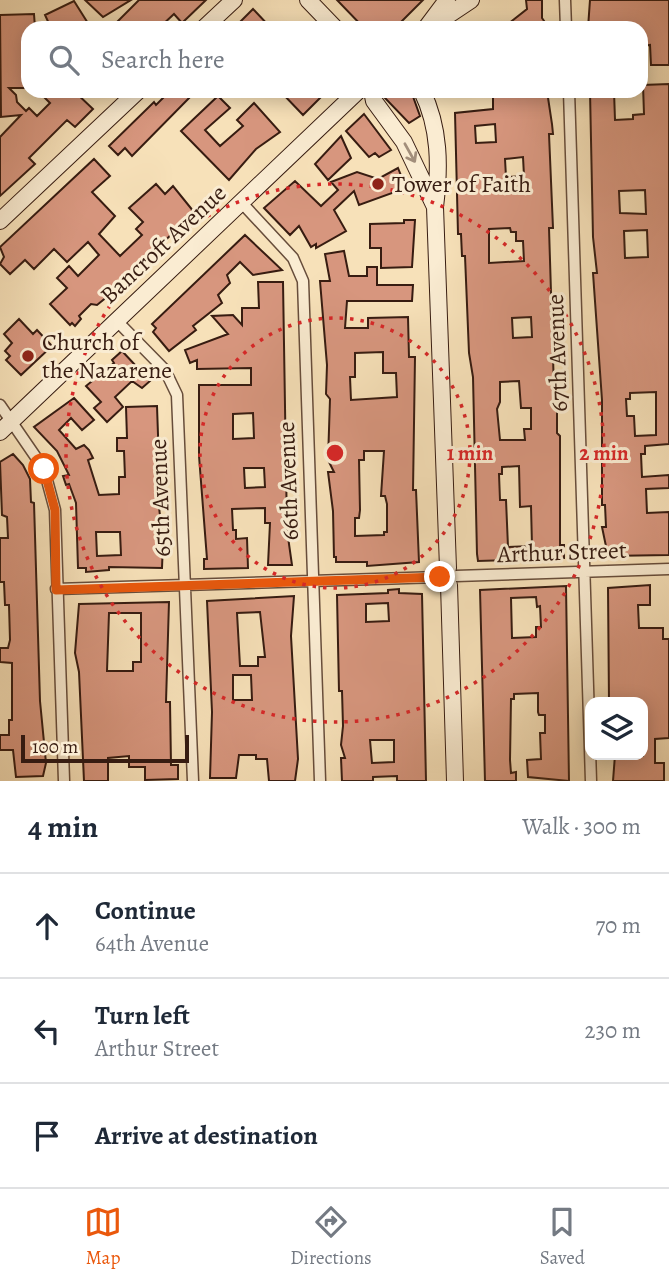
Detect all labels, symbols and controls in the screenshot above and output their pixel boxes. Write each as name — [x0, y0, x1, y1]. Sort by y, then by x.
search box — [21, 21, 648, 98]
icon: search — [45, 41, 83, 79]
text: Search here — [101, 42, 225, 77]
one-way arrow — [404, 142, 417, 163]
place label: Tower of Faith — [392, 168, 531, 200]
marker: Tower of Faith — [370, 176, 386, 192]
street label: Bancroft Avenue — [93, 177, 233, 311]
street label: 67th Avenue — [539, 293, 575, 413]
place label: Church of the Nazarene — [42, 326, 172, 386]
marker: Church of the Nazarene — [20, 348, 36, 364]
street label: 66th Avenue — [270, 421, 306, 541]
street label: 65th Avenue — [142, 438, 178, 558]
text: 1 min — [447, 439, 494, 467]
text: 2 min — [579, 439, 629, 467]
centre of rings — [323, 441, 347, 465]
route start — [28, 453, 59, 484]
street label: Arthur Street — [496, 534, 627, 570]
route end — [424, 561, 455, 592]
map controls — [585, 697, 648, 760]
button: layers — [585, 697, 648, 760]
scale bar — [21, 732, 189, 764]
text: 100 m — [32, 734, 78, 760]
text: 4 min — [28, 807, 98, 847]
text: Walk · 300 m — [522, 811, 641, 842]
text: Continue — [95, 893, 196, 928]
icon: ahead — [28, 907, 66, 945]
text: 70 m — [595, 910, 641, 941]
text: 64th Avenue — [95, 928, 209, 959]
text: Turn left — [95, 998, 190, 1033]
icon: left — [28, 1012, 66, 1050]
text: 230 m — [585, 1015, 641, 1046]
text: Arthur Street — [95, 1033, 219, 1064]
icon: arrive — [28, 1117, 66, 1155]
text: Arrive at destination — [95, 1118, 318, 1153]
tab: Map — [84, 1203, 122, 1271]
tab: Directions — [290, 1203, 372, 1271]
tab: Saved — [540, 1203, 585, 1271]

